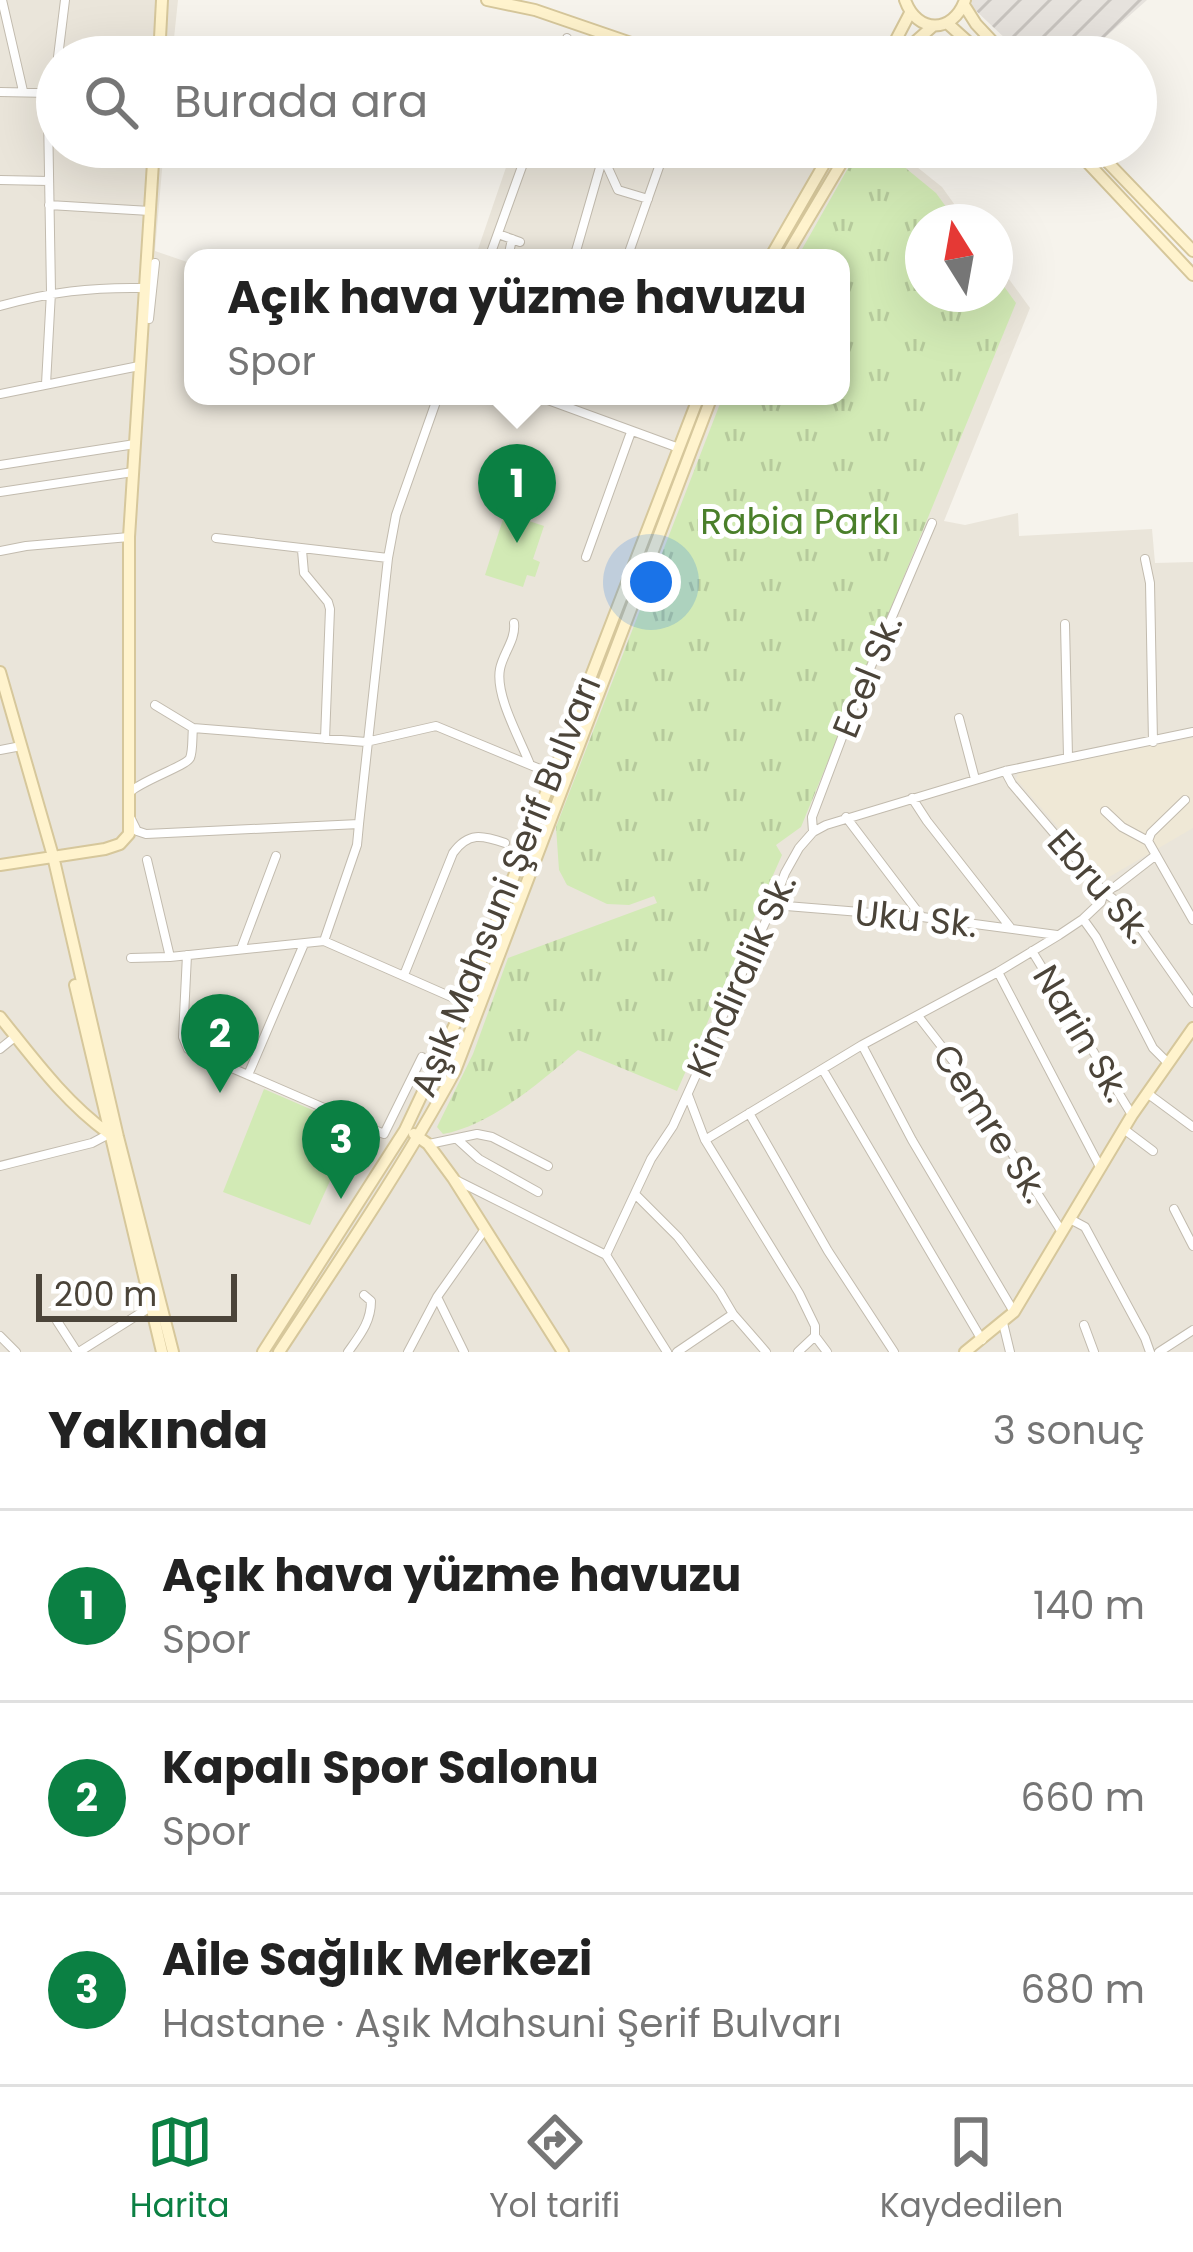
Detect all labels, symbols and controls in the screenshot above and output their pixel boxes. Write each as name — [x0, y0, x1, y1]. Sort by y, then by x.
search box — [36, 36, 1157, 168]
icon: search — [78, 69, 144, 135]
text: Burada ara — [174, 70, 428, 133]
north arrow — [905, 204, 1013, 312]
popup — [184, 249, 850, 405]
text: Açık hava yüzme havuzu — [227, 266, 807, 329]
text: Spor — [227, 334, 316, 389]
pin: 1 — [478, 444, 556, 543]
park label: Rabia Parkı — [700, 496, 900, 547]
your location — [621, 552, 681, 612]
street label: Ecel Sk. — [820, 607, 915, 745]
street label: Aşık Mahsuni Şerif Bulvarı — [398, 668, 613, 1104]
street label: Ebru Sk. — [1036, 818, 1164, 954]
street label: Kindiralik Sk. — [674, 865, 809, 1085]
street label: Uku Sk. — [852, 887, 980, 950]
street label: Narin Sk. — [1021, 955, 1143, 1111]
pin: 2 — [181, 994, 259, 1093]
street label: Cemre Sk. — [920, 1034, 1061, 1213]
pin: 3 — [302, 1100, 380, 1199]
scale bar — [36, 1268, 237, 1321]
text: 200 m — [54, 1271, 157, 1318]
text: Yakında — [48, 1394, 268, 1466]
text: 3 sonuç — [993, 1403, 1145, 1458]
text: Açık hava yüzme havuzu — [162, 1544, 741, 1607]
text: 1 — [80, 1578, 94, 1633]
text: 140 m — [1033, 1578, 1145, 1633]
text: Spor — [162, 1612, 251, 1667]
text: Kapalı Spor Salonu — [162, 1736, 599, 1799]
text: 2 — [76, 1770, 98, 1825]
text: 660 m — [1020, 1770, 1145, 1825]
text: Spor — [162, 1804, 251, 1859]
text: Aile Sağlık Merkezi — [162, 1928, 592, 1991]
text: 3 — [75, 1962, 99, 2017]
text: 680 m — [1021, 1962, 1145, 2017]
text: Hastane · Aşık Mahsuni Şerif Bulvarı — [162, 1996, 842, 2051]
tab: Harita — [130, 2109, 230, 2231]
tab: Yol tarifi — [489, 2109, 620, 2231]
tab: Kaydedilen — [880, 2109, 1063, 2231]

